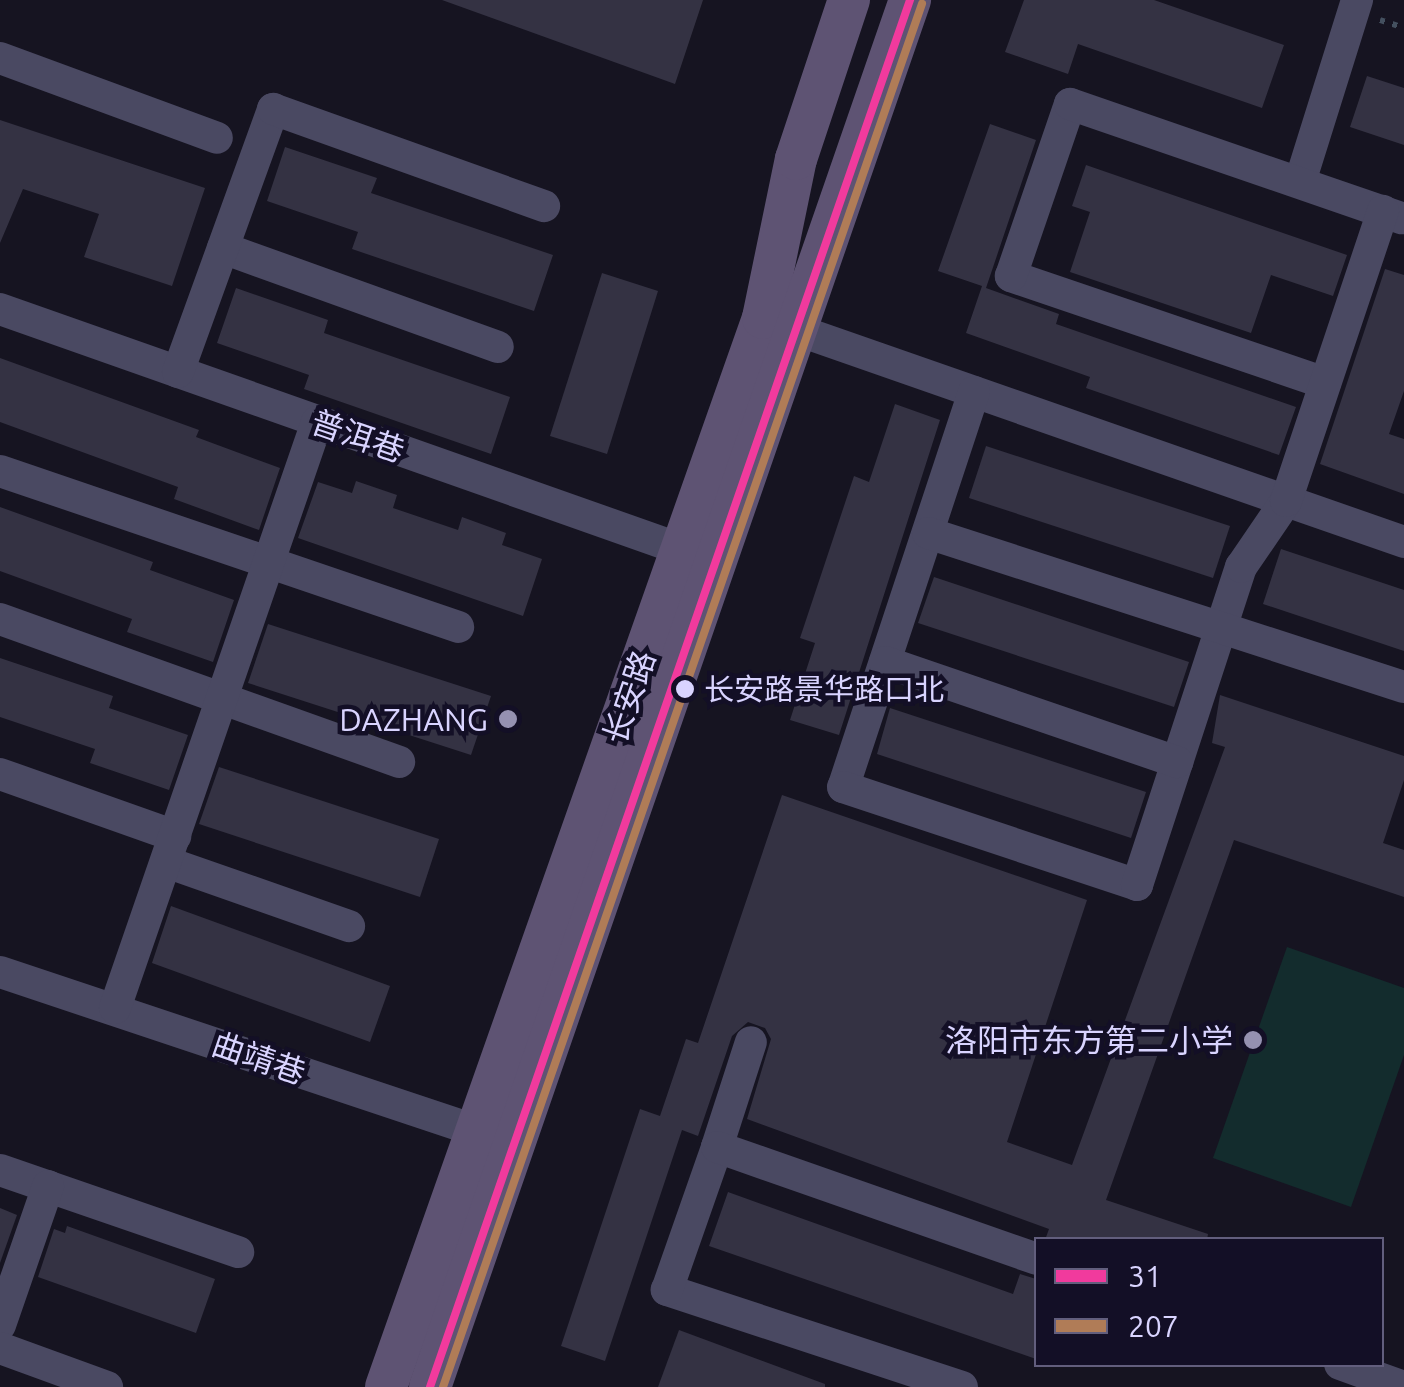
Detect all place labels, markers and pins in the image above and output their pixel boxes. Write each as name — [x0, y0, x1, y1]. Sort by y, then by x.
place label: 长安路景华路口北 — [704, 671, 944, 707]
marker: 长安路景华路口北 — [675, 679, 695, 699]
place label: DAZHANG — [339, 700, 488, 738]
marker: DAZHANG — [497, 708, 519, 730]
place label: 洛阳市东方第二小学 — [945, 1021, 1233, 1059]
marker: 洛阳市东方第二小学 — [1242, 1029, 1264, 1051]

